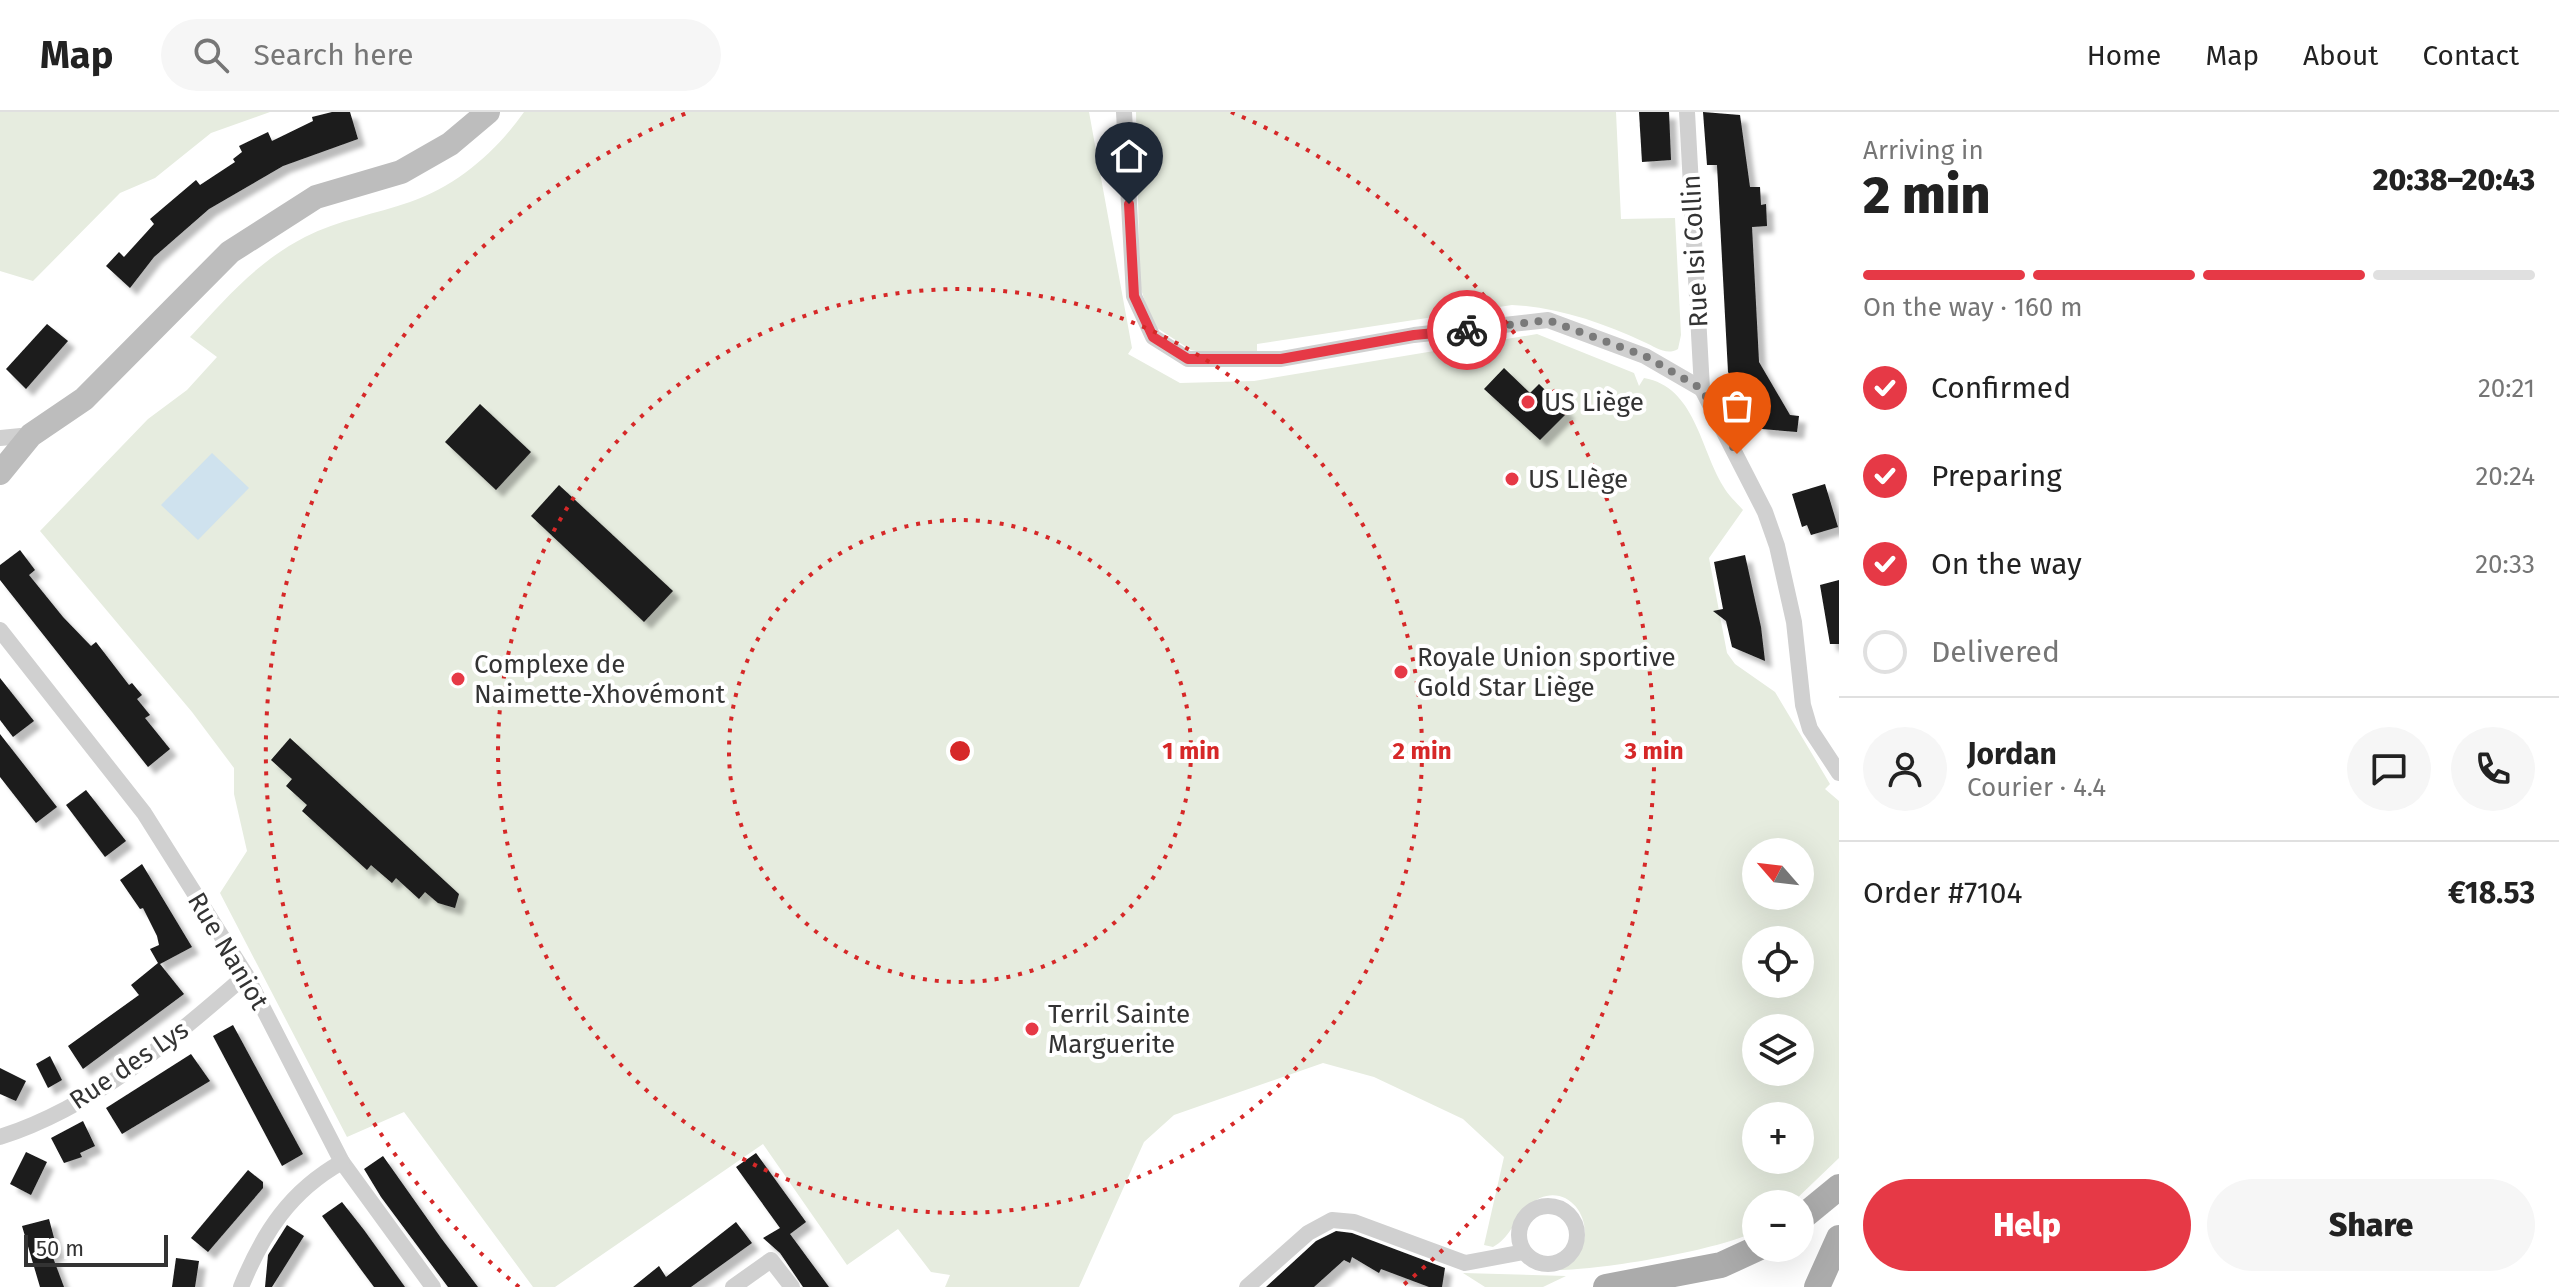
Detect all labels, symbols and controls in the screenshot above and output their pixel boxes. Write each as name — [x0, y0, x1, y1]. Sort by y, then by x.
search box — [161, 19, 721, 91]
text: Map — [40, 32, 113, 78]
icon: search — [189, 33, 233, 77]
text: Search here — [253, 37, 414, 73]
text: Home — [2087, 39, 2161, 72]
text: Map — [2205, 39, 2259, 72]
text: About — [2303, 39, 2378, 72]
text: Contact — [2422, 39, 2519, 72]
pin — [1095, 122, 1163, 204]
icon: home — [1107, 134, 1151, 178]
text: Arriving in — [1863, 135, 1984, 166]
text: 20:38–20:43 — [2373, 162, 2535, 198]
text: 2 min — [1863, 164, 1990, 227]
street label: Rue Isi Collin — [1676, 174, 1714, 328]
courier — [1427, 290, 1507, 370]
text: On the way · 160 m — [1863, 292, 2083, 323]
icon: bike — [1445, 308, 1489, 352]
icon: check — [1863, 366, 1907, 410]
text: Confirmed — [1931, 370, 2071, 406]
pin — [1703, 372, 1771, 454]
text: 20:21 — [2478, 373, 2535, 404]
icon: bag — [1715, 384, 1759, 428]
place label: US Liège — [1544, 387, 1644, 418]
marker: US Liège — [1519, 393, 1537, 411]
icon: check — [1863, 454, 1907, 498]
text: Preparing — [1931, 458, 2062, 494]
text: 20:24 — [2475, 461, 2535, 492]
place label: US LIège — [1528, 464, 1628, 495]
marker: US LIège — [1503, 470, 1521, 488]
icon: check — [1863, 542, 1907, 586]
text: On the way — [1931, 546, 2082, 582]
text: 20:33 — [2475, 549, 2535, 580]
text: Delivered — [1931, 634, 2060, 670]
place label: Royale Union sportive Gold Star Liège — [1417, 642, 1676, 703]
place label: Complexe de Naimette-Xhovémont — [474, 649, 726, 710]
marker: Royale Union sportive Gold Star Liège — [1392, 663, 1410, 681]
marker: Complexe de Naimette-Xhovémont — [449, 670, 467, 688]
button: person — [1863, 727, 1947, 811]
button: chat — [2347, 727, 2431, 811]
button: phone — [2451, 727, 2535, 811]
text: Jordan — [1967, 736, 2057, 772]
centre of rings — [946, 737, 974, 765]
text: 1 min — [1162, 737, 1220, 765]
text: 2 min — [1393, 737, 1452, 765]
text: 3 min — [1623, 737, 1684, 765]
text: Courier · 4.4 — [1967, 772, 2106, 803]
north arrow — [1742, 838, 1814, 910]
map controls — [1742, 838, 1814, 1262]
text: Order #7104 — [1863, 875, 2022, 911]
text: €18.53 — [2448, 875, 2535, 911]
street label: Rue Naniot — [181, 887, 275, 1016]
button: locate — [1742, 926, 1814, 998]
place label: Terril Sainte Marguerite — [1048, 999, 1190, 1060]
street label: Rue des Lys — [64, 1014, 194, 1116]
button: layers — [1742, 1014, 1814, 1086]
marker: Terril Sainte Marguerite — [1023, 1020, 1041, 1038]
button: + — [1742, 1102, 1814, 1174]
button: Help — [1863, 1179, 2191, 1271]
button: Share — [2207, 1179, 2535, 1271]
button: − — [1742, 1190, 1814, 1262]
scale bar — [24, 1231, 168, 1267]
text: 50 m — [36, 1235, 84, 1262]

